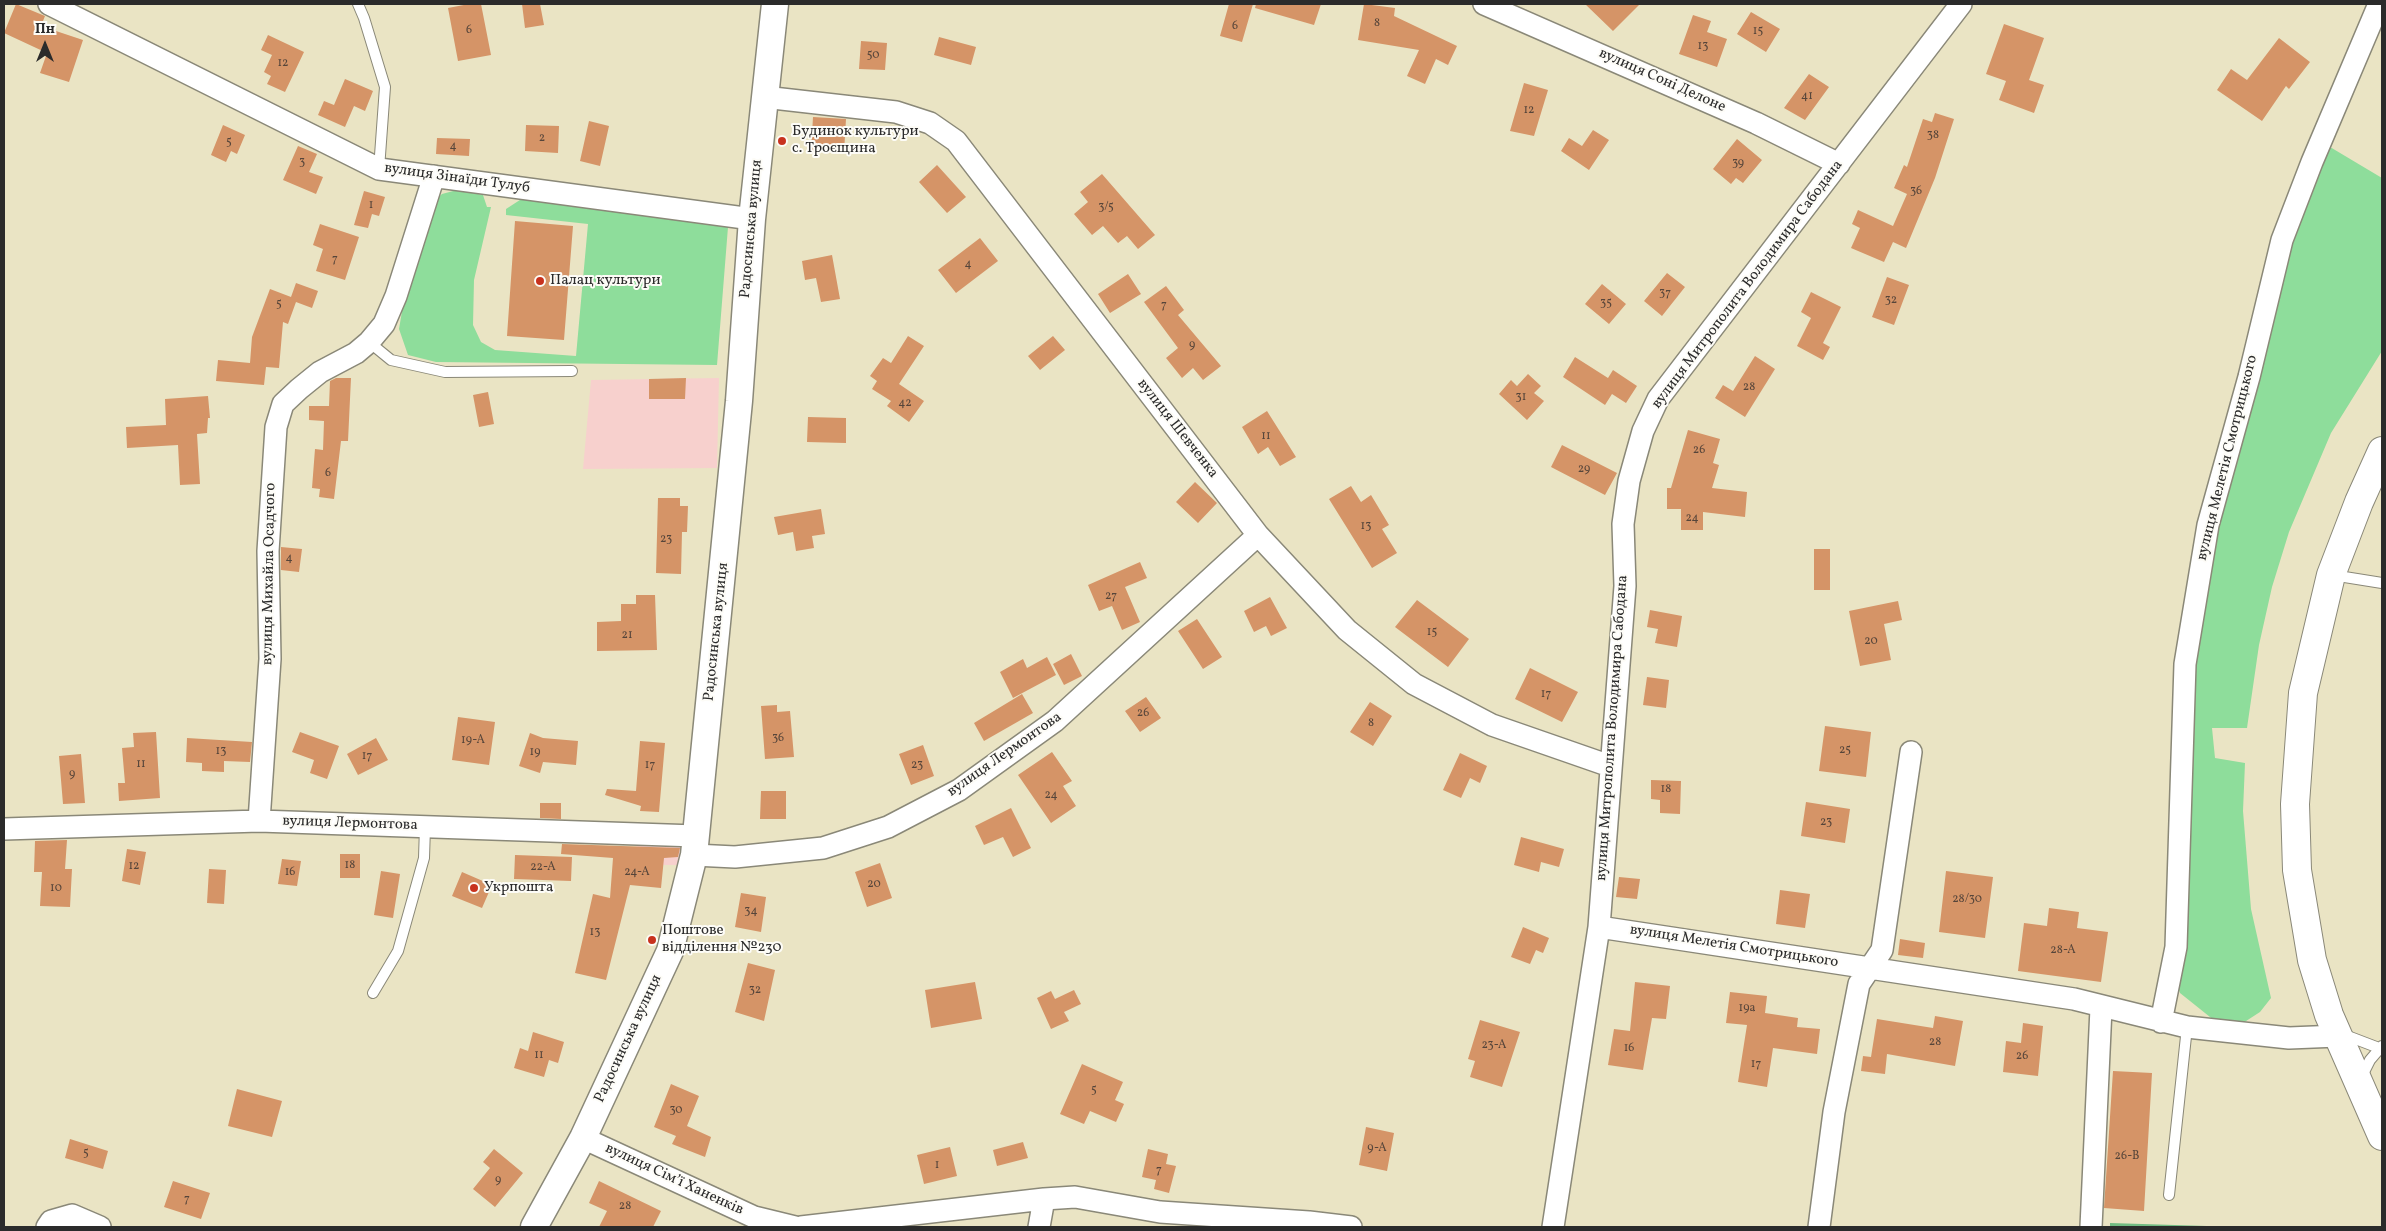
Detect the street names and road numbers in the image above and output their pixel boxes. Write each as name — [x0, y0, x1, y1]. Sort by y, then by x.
street label: вулиця Соні Делоне — [1596, 45, 1728, 117]
street label: вулиця Митрополита Володимира Сабодана — [1649, 157, 1847, 413]
street label: Радосинська вулиця — [737, 159, 767, 299]
street label: вулиця Зінаїди Тулуб — [383, 160, 531, 198]
street label: вулиця Мелетія Смотрицького — [2194, 354, 2262, 562]
street label: вулиця Шевченка — [1133, 376, 1221, 482]
street label: вулиця Михайла Осадчого — [259, 483, 281, 665]
street label: Радосинська вулиця — [701, 562, 733, 702]
street label: вулиця Митрополита Володимира Сабодана — [1593, 574, 1633, 882]
street label: вулиця Лермонтова — [944, 709, 1066, 801]
street label: вулиця Лермонтова — [282, 813, 418, 835]
street label: вулиця Мелетія Смотрицького — [1628, 922, 1840, 972]
street label: Радосинська вулиця — [591, 972, 667, 1106]
street label: вулиця Сімʼї Ханенків — [602, 1140, 746, 1220]

